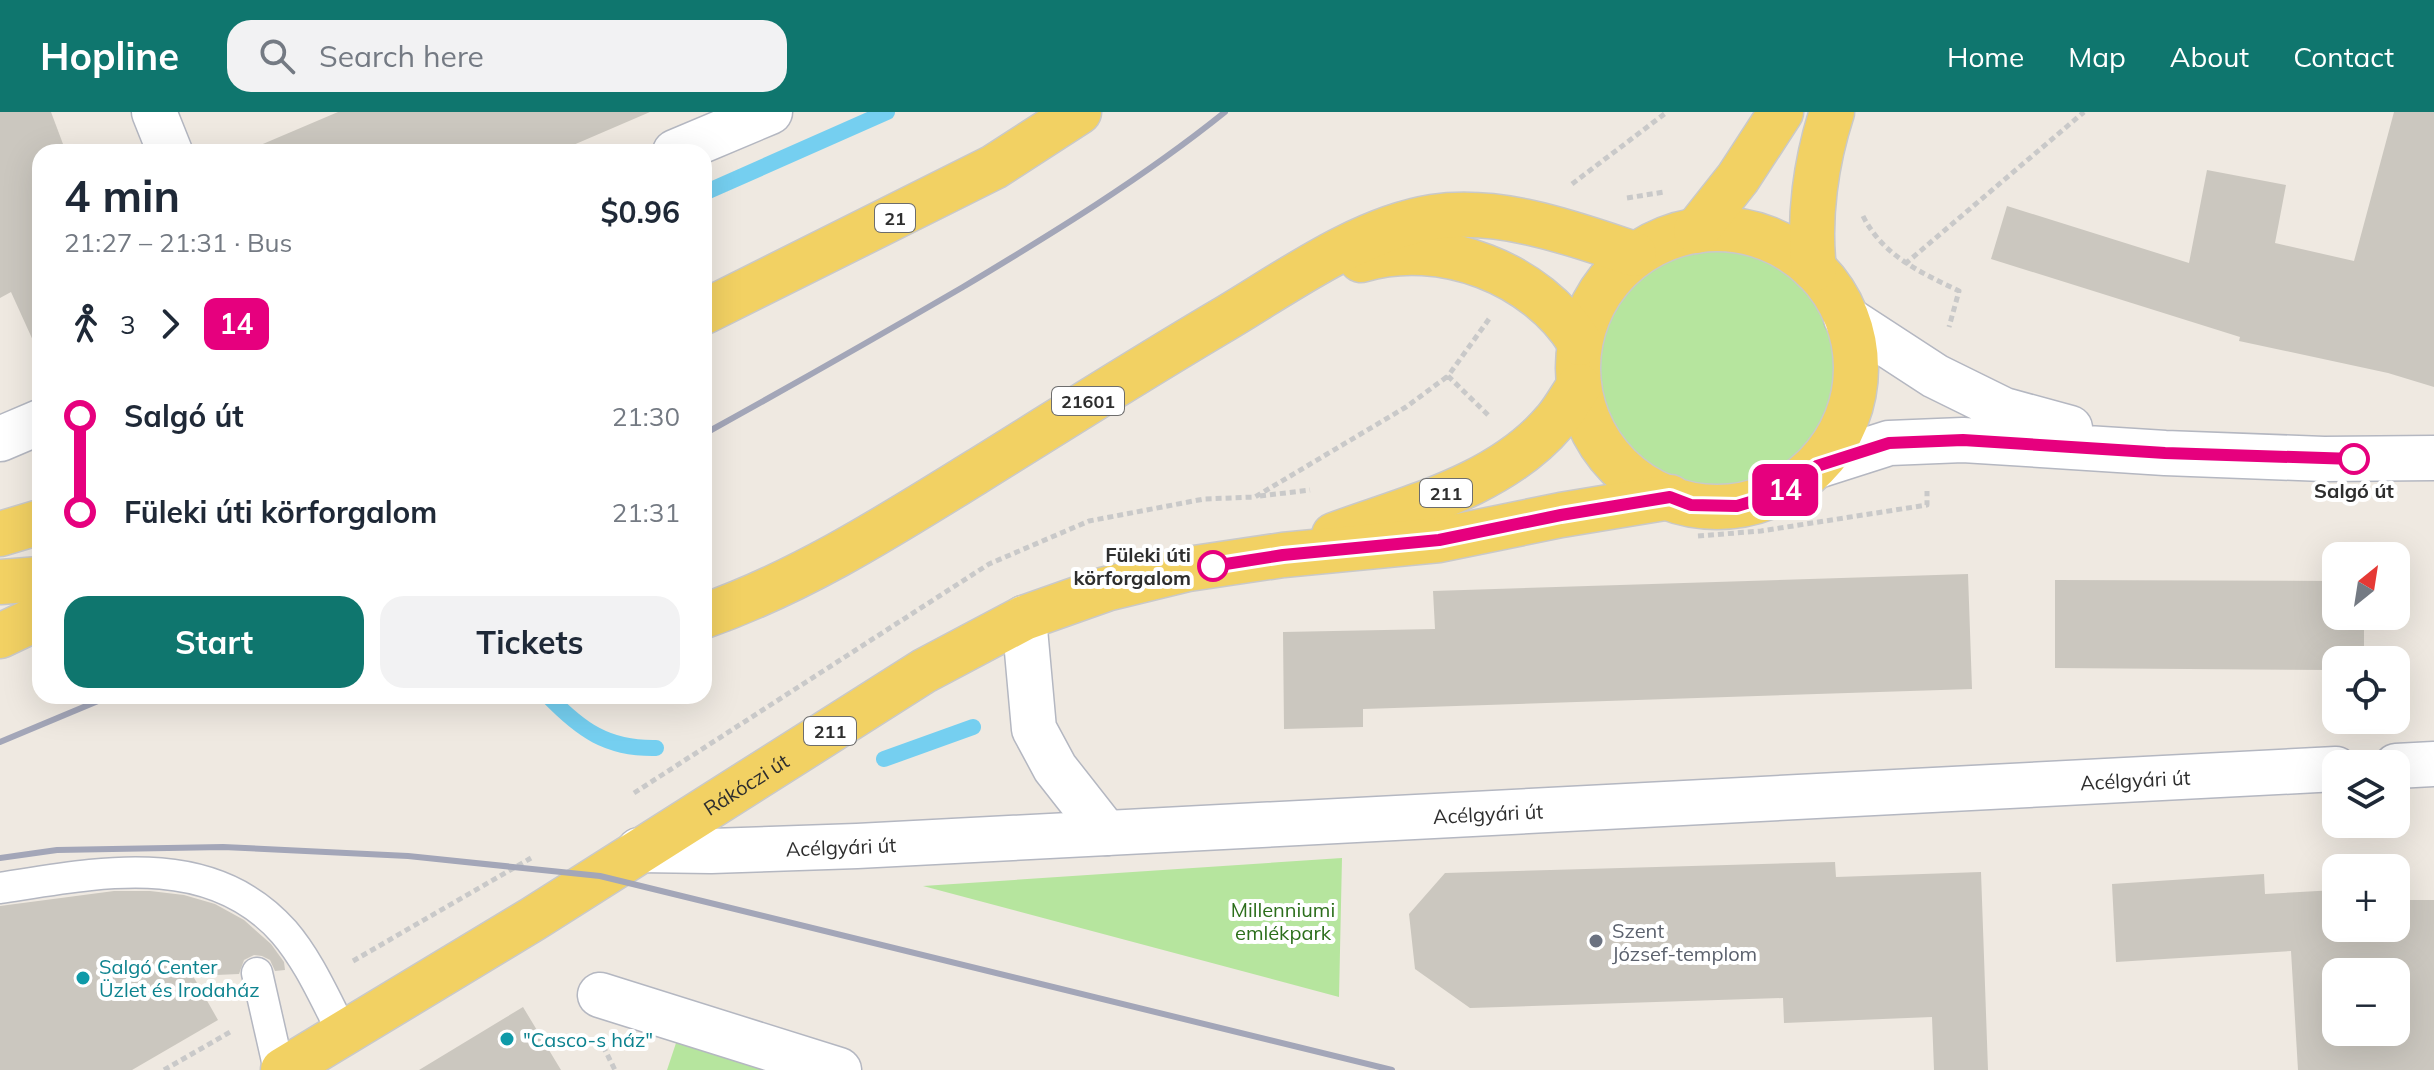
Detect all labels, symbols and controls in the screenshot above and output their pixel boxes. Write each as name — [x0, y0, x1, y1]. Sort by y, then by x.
search box — [227, 20, 787, 92]
text: Hopline — [40, 32, 179, 80]
icon: search — [255, 34, 299, 78]
text: Search here — [319, 37, 484, 75]
text: Home — [1947, 39, 2024, 74]
text: Map — [2068, 39, 2126, 74]
text: About — [2170, 39, 2249, 74]
text: Contact — [2293, 39, 2394, 74]
text: 4 min — [64, 168, 180, 223]
text: $0.96 — [601, 193, 680, 231]
road number: 21 — [875, 204, 915, 232]
text: 21:27 – 21:31 · Bus — [64, 226, 293, 259]
icon: walk — [64, 302, 108, 346]
icon: forward — [148, 302, 192, 346]
text: 14 — [220, 306, 253, 341]
text: 3 — [120, 308, 136, 341]
road number: 21601 — [1052, 387, 1124, 415]
text: Salgó út — [124, 397, 244, 435]
text: 21:30 — [612, 400, 680, 433]
marker: Salgó út — [2339, 444, 2369, 474]
line badge: 14 — [1749, 464, 1821, 516]
text: 14 — [1768, 472, 1802, 507]
place label: Salgó út — [2314, 478, 2394, 503]
road number: 211 — [1420, 479, 1472, 507]
text: Füleki úti körforgalom — [124, 493, 437, 531]
text: 21:31 — [612, 496, 680, 529]
place label: Füleki úti körforgalom — [1073, 542, 1191, 590]
north arrow — [2322, 542, 2410, 630]
map controls — [2322, 542, 2410, 1046]
marker: Füleki úti körforgalom — [1198, 551, 1228, 581]
button: Start — [64, 596, 364, 688]
button: Tickets — [380, 596, 680, 688]
button: locate — [2322, 646, 2410, 734]
road number: 211 — [804, 717, 856, 745]
street label: Rákóczi út — [698, 748, 793, 820]
button: layers — [2322, 750, 2410, 838]
street label: Acélgyári út — [2079, 764, 2191, 795]
street label: Acélgyári út — [1432, 798, 1544, 829]
street label: Acélgyári út — [785, 831, 897, 861]
button: + — [2322, 854, 2410, 942]
park label: Millenniumi emlékpark — [1231, 897, 1335, 945]
place label: Szent József-templom — [1612, 918, 1757, 966]
marker: Szent József-templom — [1587, 932, 1605, 950]
place label: Salgó Center Üzlet és Irodaház — [99, 954, 260, 1002]
button: − — [2322, 958, 2410, 1046]
marker: Salgó Center Üzlet és Irodaház — [74, 969, 92, 987]
place label: "Casco-s ház" — [523, 1027, 653, 1052]
marker: "Casco-s ház" — [498, 1030, 516, 1048]

